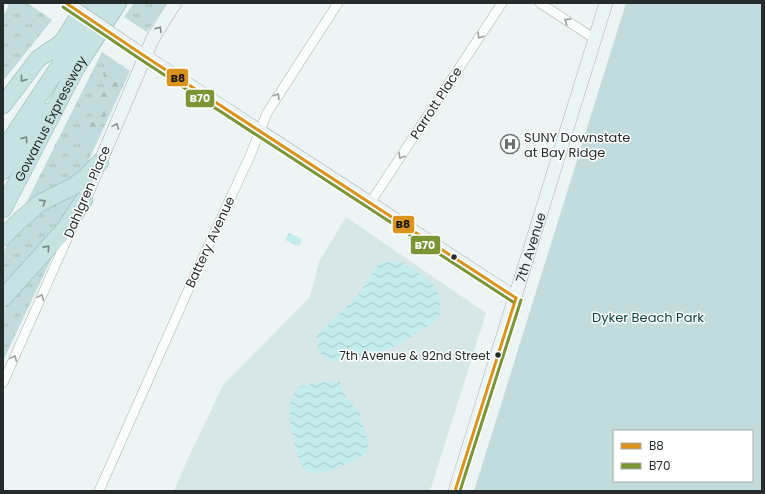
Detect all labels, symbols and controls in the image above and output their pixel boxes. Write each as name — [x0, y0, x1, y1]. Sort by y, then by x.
one-way arrow — [564, 18, 571, 26]
one-way arrow — [154, 26, 162, 33]
one-way arrow — [478, 31, 485, 38]
street label: Gowanus Expressway — [9, 51, 91, 185]
street label: Parrott Place — [406, 63, 466, 143]
line badge: B8 — [166, 68, 189, 87]
text: B8 — [171, 70, 185, 86]
one-way arrow — [21, 74, 28, 81]
line badge: B70 — [185, 89, 215, 108]
text: B70 — [190, 90, 210, 106]
one-way arrow — [272, 94, 279, 101]
one-way arrow — [111, 123, 119, 130]
place label: SUNY Downstate at Bay Ridge — [524, 128, 630, 162]
hospital icon: SUNY Downstate at Bay Ridge — [499, 133, 521, 155]
one-way arrow — [20, 137, 27, 144]
street label: Dahlgren Place — [59, 143, 115, 241]
one-way arrow — [399, 152, 406, 159]
street label: Battery Avenue — [181, 193, 239, 291]
one-way arrow — [39, 200, 46, 207]
street label: 7th Avenue — [511, 210, 550, 285]
line badge: B8 — [392, 215, 415, 234]
text: B8 — [396, 216, 410, 232]
line badge: B70 — [410, 235, 441, 255]
text: B70 — [415, 237, 435, 253]
one-way arrow — [42, 245, 50, 253]
unlabelled marker — [449, 252, 459, 262]
one-way arrow — [36, 294, 44, 301]
park label: Dyker Beach Park — [592, 308, 704, 327]
place label: 7th Avenue & 92nd Street — [339, 347, 490, 364]
marker: 7th Avenue & 92nd Street — [493, 350, 503, 360]
one-way arrow — [9, 354, 17, 362]
legend — [613, 430, 753, 482]
text: B8 — [649, 437, 664, 454]
text: B70 — [649, 457, 670, 474]

